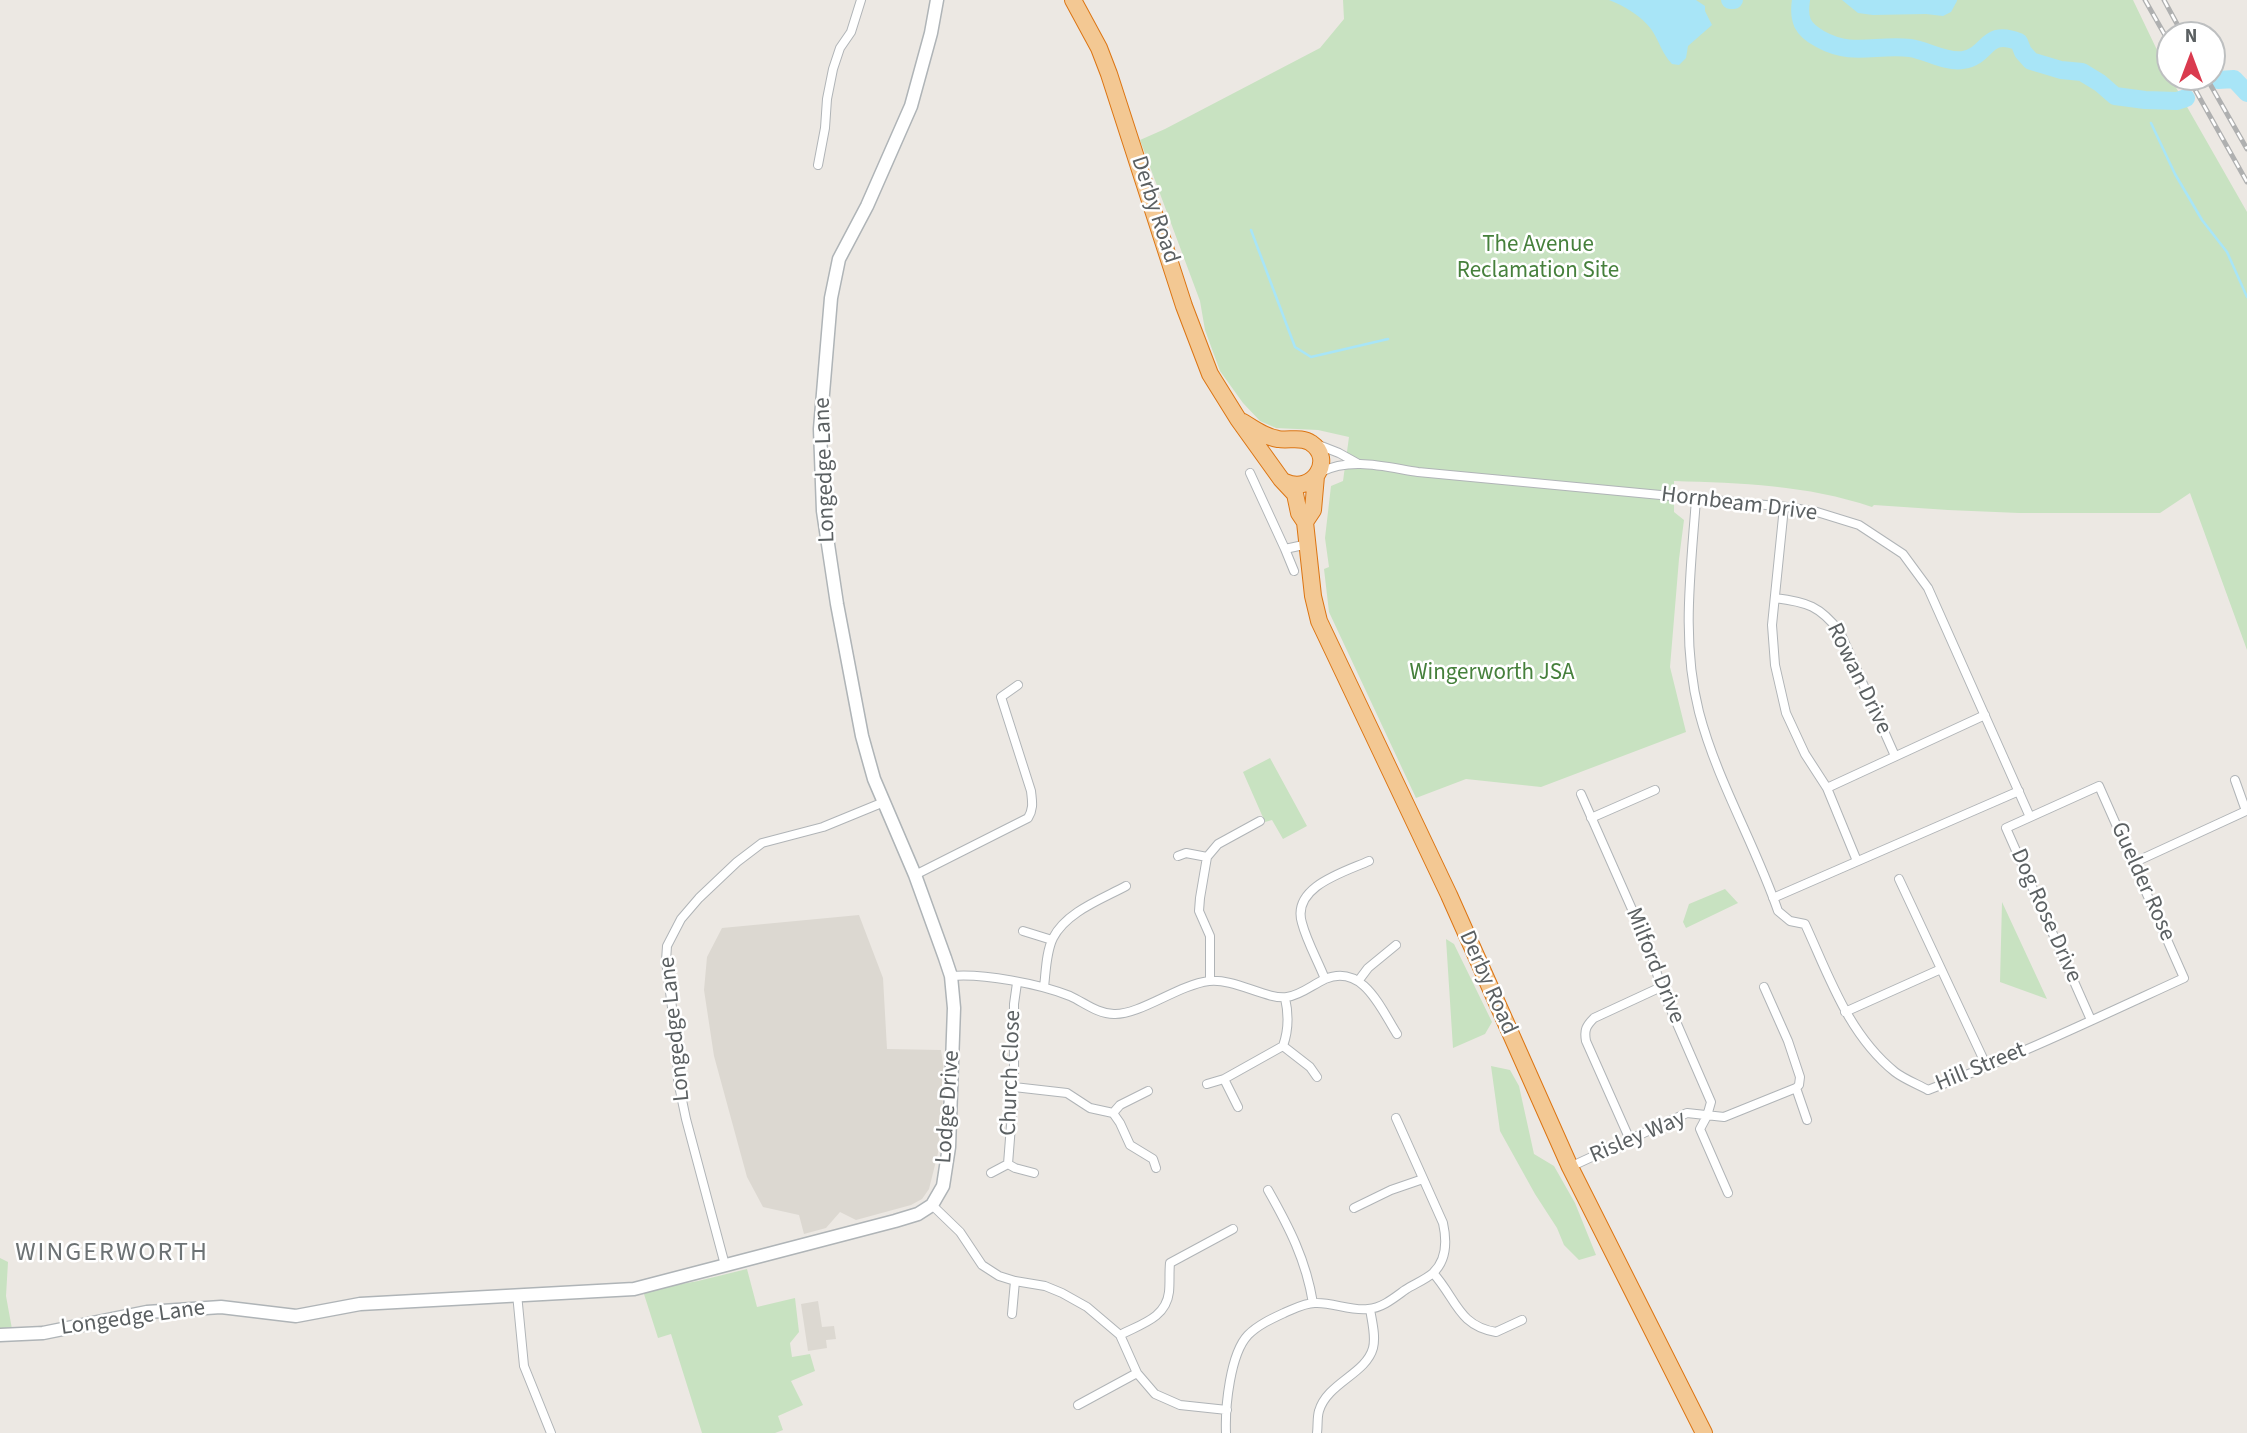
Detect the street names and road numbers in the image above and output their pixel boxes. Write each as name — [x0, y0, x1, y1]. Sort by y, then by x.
street label: Derby Road — [1124, 153, 1184, 267]
street label: Longedge Lane — [810, 397, 842, 543]
street label: Hornbeam Drive — [1659, 482, 1819, 528]
street label: Rowan Drive — [1819, 619, 1897, 739]
street label: Guelder Rose — [2104, 818, 2180, 946]
street label: Dog Rose Drive — [2003, 845, 2087, 987]
street label: Milford Drive — [1618, 904, 1690, 1028]
street label: Derby Road — [1452, 927, 1522, 1039]
street label: Longedge Lane — [655, 955, 697, 1103]
street label: Church Close — [996, 1010, 1028, 1136]
street label: Hill Street — [1932, 1037, 2030, 1099]
street label: Lodge Drive — [931, 1050, 967, 1164]
street label: Risley Way — [1586, 1106, 1690, 1170]
street label: Longedge Lane — [59, 1295, 207, 1343]

